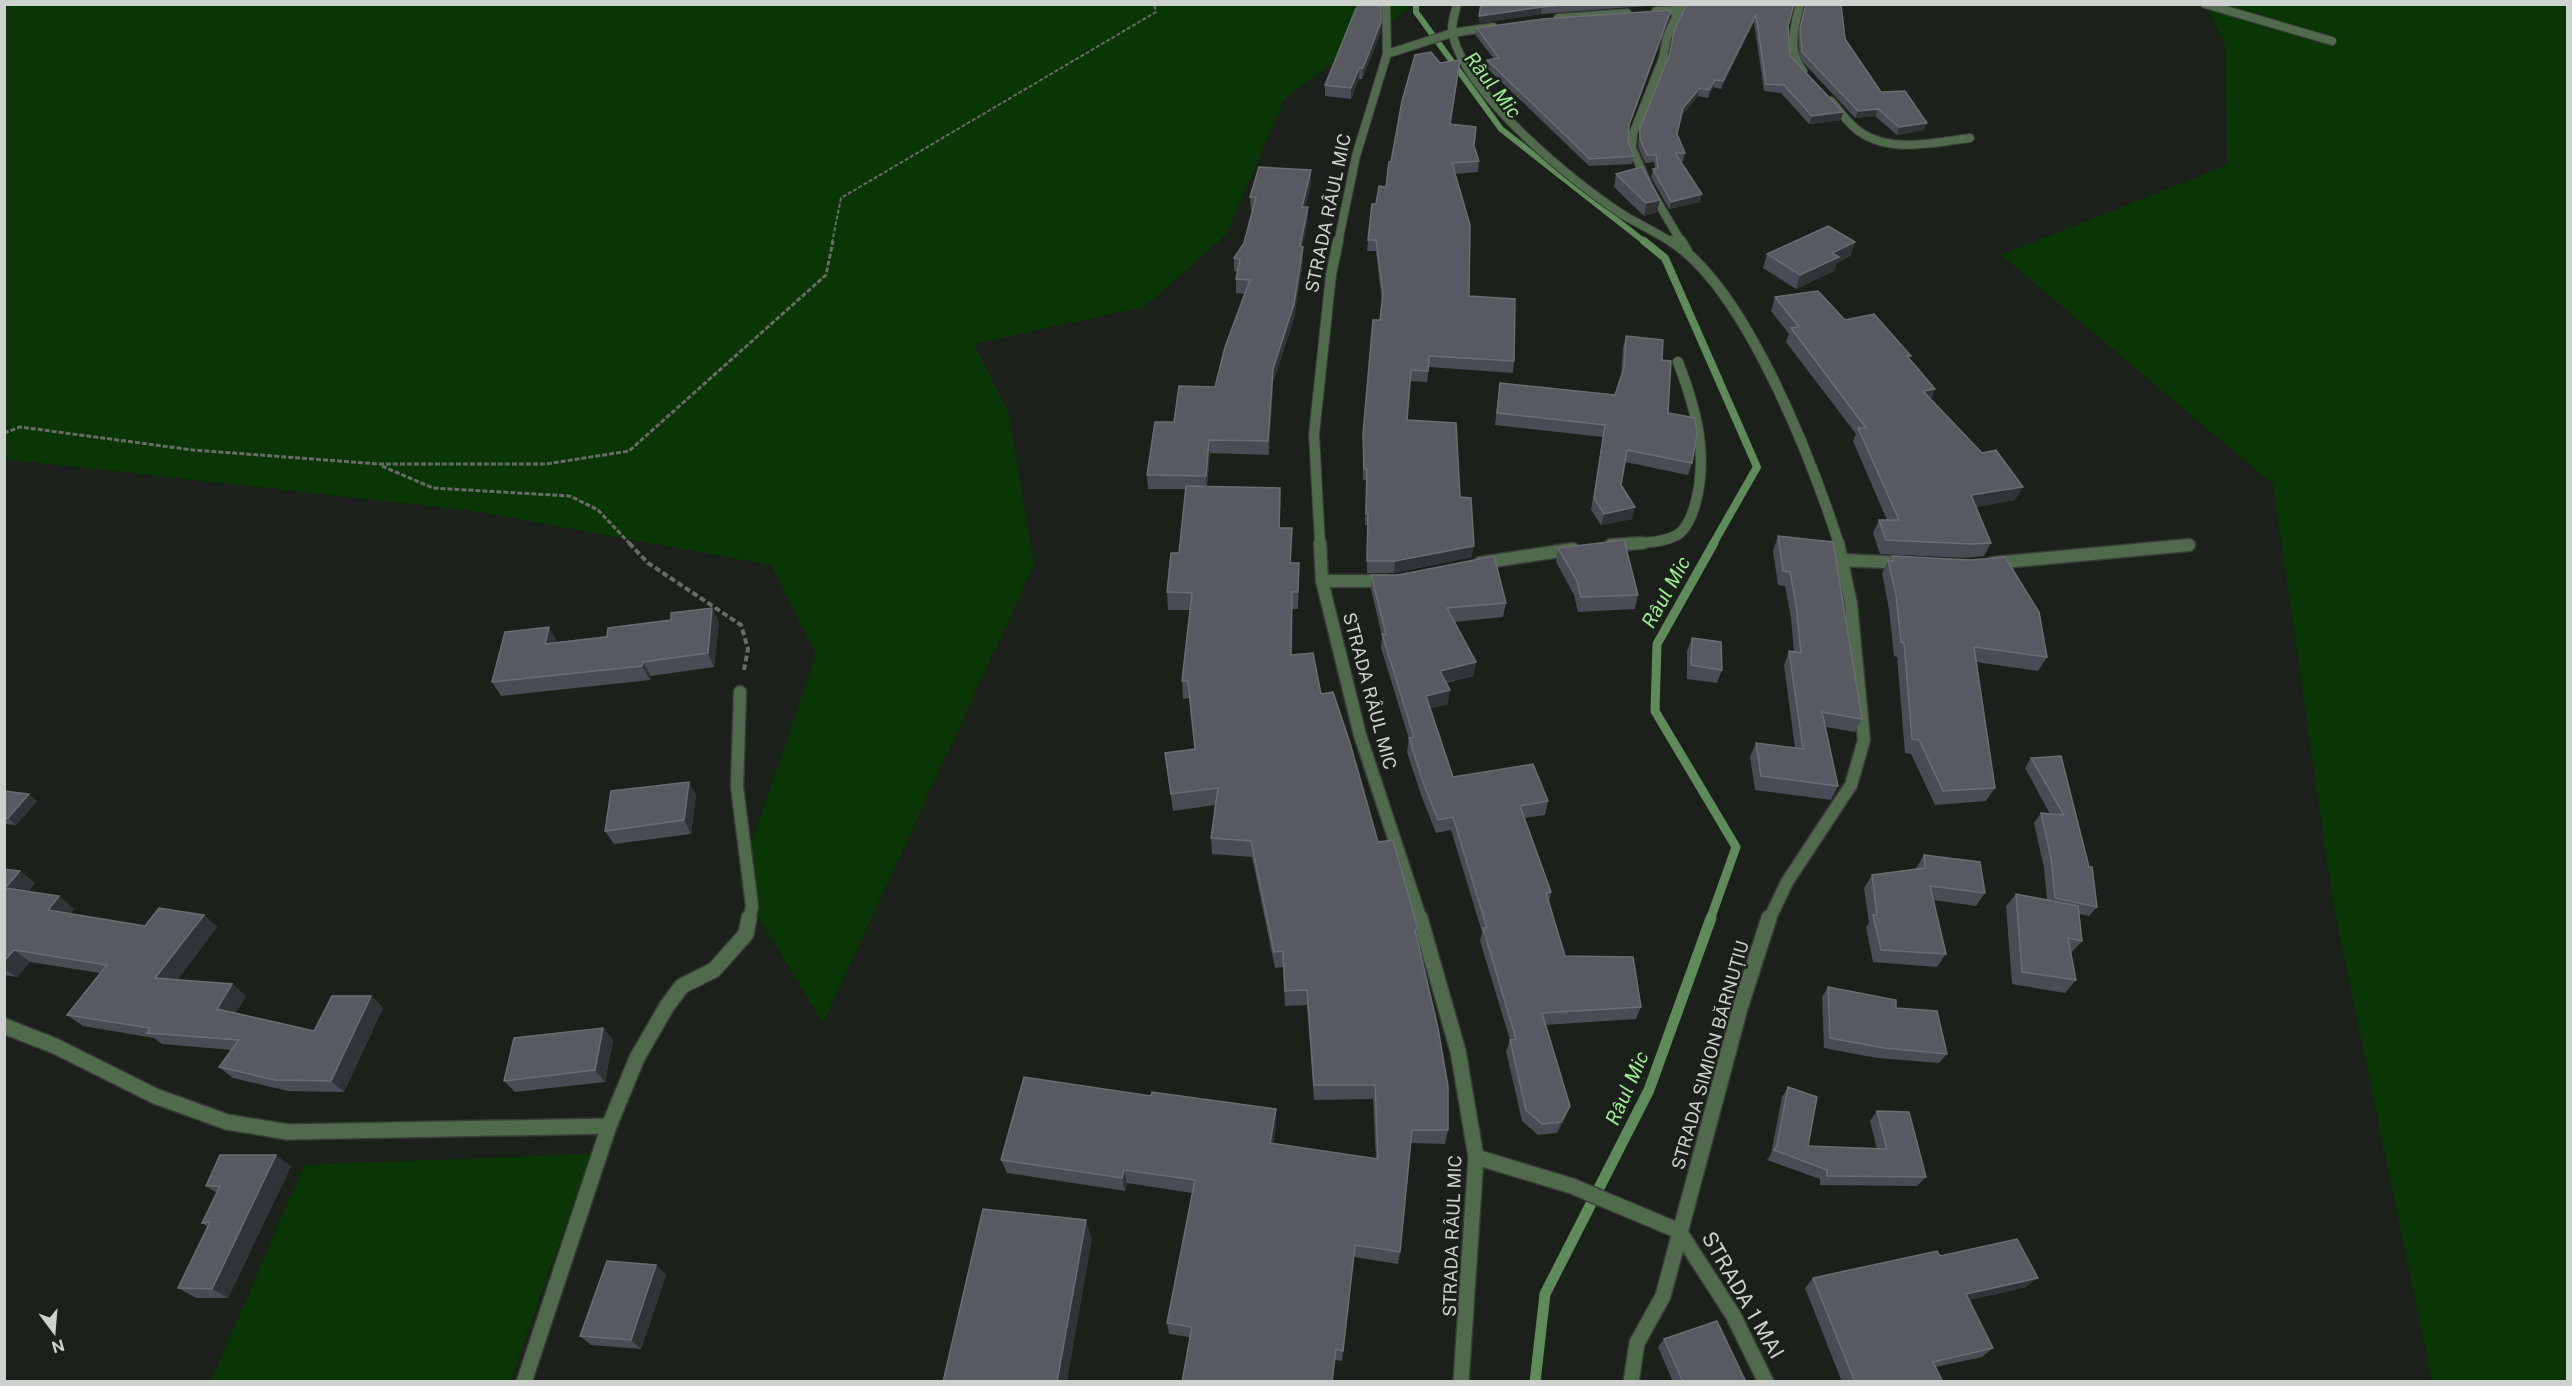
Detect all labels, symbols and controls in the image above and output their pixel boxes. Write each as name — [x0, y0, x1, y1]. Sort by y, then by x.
water label: Râul Mic — [1459, 47, 1527, 123]
street label: STRADA RÂUL MIC — [1301, 132, 1355, 294]
water label: Râul Mic — [1637, 552, 1695, 632]
street label: STRADA RÂUL MIC — [1339, 610, 1401, 772]
street label: STRADA SIMION BĂRNUȚIU — [1667, 938, 1753, 1172]
water label: Râul Mic — [1600, 1047, 1654, 1129]
street label: STRADA RÂUL MIC — [1439, 1155, 1465, 1317]
street label: STRADA 1 MAI — [1697, 1227, 1789, 1363]
north arrow — [24, 1302, 84, 1362]
text: N — [49, 1335, 67, 1357]

